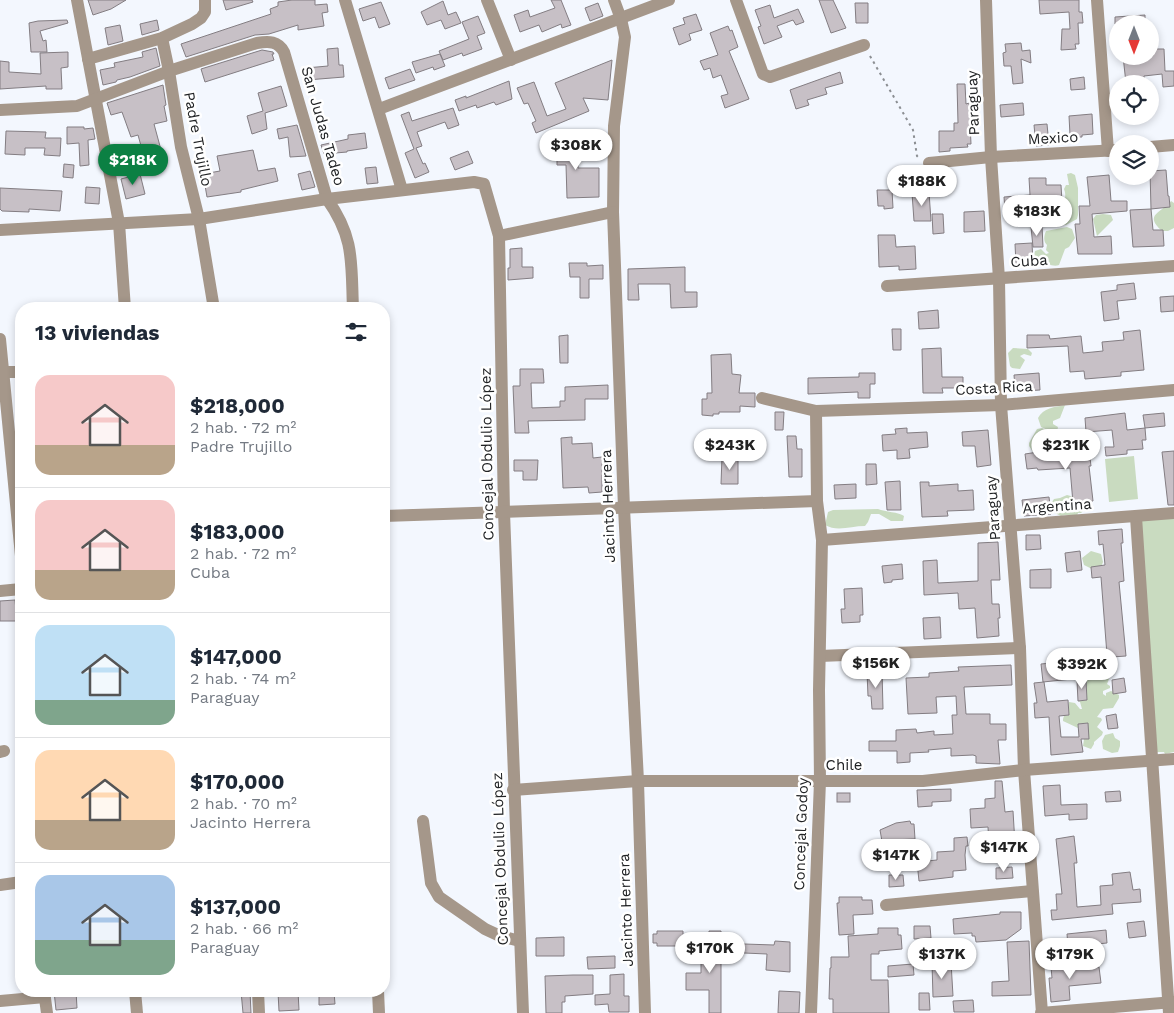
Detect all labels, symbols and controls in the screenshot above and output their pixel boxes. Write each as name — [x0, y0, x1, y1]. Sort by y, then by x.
north arrow — [1109, 15, 1159, 65]
map controls — [1109, 15, 1159, 185]
street label: San Judas Tadeo — [297, 64, 349, 188]
street label: Paraguay — [963, 70, 983, 136]
button: locate — [1109, 75, 1159, 125]
street label: Padre Trujillo — [180, 90, 216, 188]
pin: $308K — [541, 128, 611, 171]
street label: Mexico — [1027, 128, 1079, 148]
text: $308K — [550, 135, 602, 154]
button: layers — [1109, 135, 1159, 185]
pin: $218K — [98, 144, 168, 186]
text: $218K — [109, 150, 157, 169]
pin: $188K — [887, 164, 957, 207]
text: $188K — [898, 171, 946, 190]
pin: $183K — [1002, 194, 1072, 237]
text: $183K — [1013, 201, 1061, 220]
street label: Cuba — [1010, 251, 1049, 271]
icon: filters — [342, 318, 370, 346]
text: 13 viviendas — [35, 320, 160, 345]
street label: Concejal Obdulio López — [476, 367, 498, 541]
street label: Costa Rica — [955, 377, 1034, 399]
text: $218,000 — [190, 393, 285, 418]
icon: home — [75, 395, 135, 455]
text: 2 hab. · 72 m² — [190, 418, 296, 437]
pin: $243K — [695, 428, 765, 471]
pin: $231K — [1031, 428, 1101, 471]
text: $243K — [705, 435, 755, 454]
text: $231K — [1042, 435, 1090, 454]
text: Padre Trujillo — [190, 437, 292, 456]
street label: Jacinto Herrera — [597, 449, 619, 563]
street label: Paraguay — [982, 475, 1004, 541]
street label: Argentina — [1022, 495, 1093, 517]
text: $183,000 — [190, 519, 284, 544]
icon: home — [75, 520, 135, 580]
text: 2 hab. · 72 m² — [190, 544, 296, 563]
text: Cuba — [190, 563, 230, 582]
text: $147,000 — [190, 644, 282, 669]
icon: home — [75, 645, 135, 705]
pin: $156K — [841, 646, 911, 689]
pin: $392K — [1047, 648, 1117, 690]
text: $156K — [852, 653, 900, 672]
text: $392K — [1057, 654, 1107, 673]
text: 2 hab. · 74 m² — [190, 669, 296, 688]
text: Paraguay — [190, 688, 259, 707]
street label: Chile — [826, 756, 862, 774]
text: $170,000 — [190, 769, 285, 794]
icon: home — [75, 770, 135, 830]
street label: Concejal Obdulio López — [488, 772, 512, 946]
street label: Concejal Godoy — [790, 777, 812, 891]
text: 2 hab. · 70 m² — [190, 794, 297, 813]
text: Jacinto Herrera — [190, 813, 311, 832]
pin: $147K — [969, 830, 1039, 873]
text: $147K — [980, 837, 1028, 856]
pin: $147K — [861, 838, 931, 881]
text: $147K — [872, 845, 920, 864]
street label: Jacinto Herrera — [615, 853, 637, 967]
text: $137,000 — [190, 894, 281, 919]
icon: home — [75, 895, 135, 955]
text: 2 hab. · 66 m² — [190, 919, 298, 938]
pin: $170K — [675, 932, 745, 974]
text: Paraguay — [190, 938, 259, 957]
text: $170K — [686, 938, 734, 957]
pin: $137K — [907, 938, 977, 980]
pin: $179K — [1035, 938, 1105, 980]
text: $137K — [918, 944, 966, 963]
text: $179K — [1046, 944, 1094, 963]

